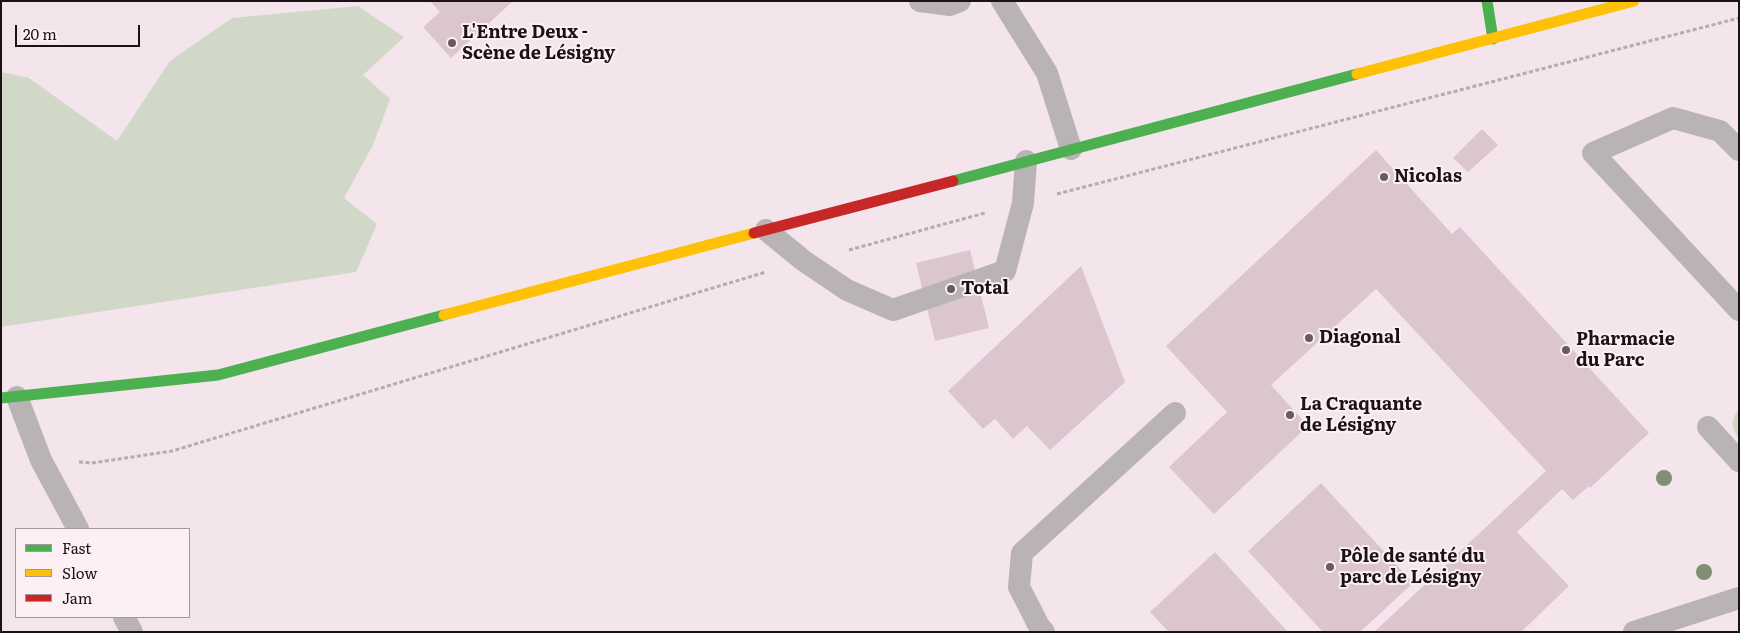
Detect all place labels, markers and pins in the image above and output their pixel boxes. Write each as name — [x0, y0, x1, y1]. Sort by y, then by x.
place label: L'Entre Deux - Scène de Lésigny — [462, 22, 615, 64]
marker: L'Entre Deux - Scène de Lésigny — [446, 37, 458, 49]
place label: Nicolas — [1394, 166, 1462, 188]
marker: Nicolas — [1378, 171, 1390, 183]
place label: Total — [961, 278, 1009, 300]
marker: Total — [945, 283, 957, 295]
place label: Diagonal — [1319, 327, 1401, 349]
place label: Pharmacie du Parc — [1576, 329, 1675, 372]
marker: Diagonal — [1303, 332, 1315, 344]
marker: Pharmacie du Parc — [1560, 344, 1572, 356]
place label: La Craquante de Lésigny — [1300, 394, 1422, 436]
marker: La Craquante de Lésigny — [1284, 409, 1296, 421]
place label: Pôle de santé du parc de Lésigny — [1340, 546, 1485, 588]
marker: Pôle de santé du parc de Lésigny — [1324, 561, 1336, 573]

